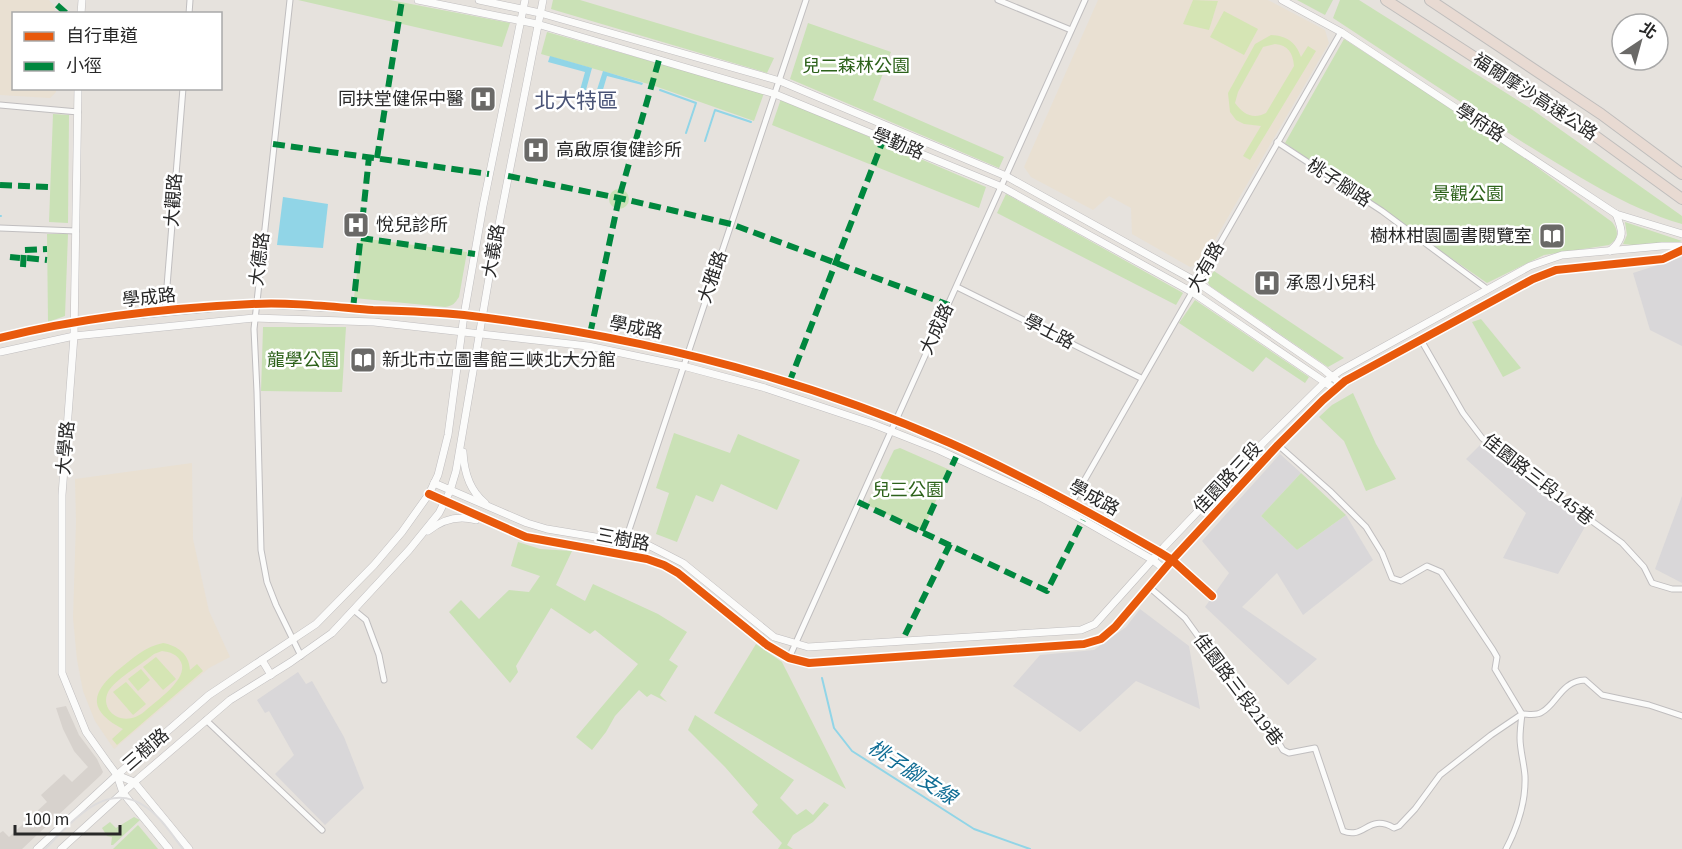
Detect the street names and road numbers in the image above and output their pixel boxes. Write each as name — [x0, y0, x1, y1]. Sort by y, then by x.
street label: 福爾摩沙高速公路 — [1468, 47, 1602, 147]
street label: 學府路 — [1451, 98, 1509, 148]
street label: 學勤路 — [868, 122, 928, 166]
street label: 桃子腳路 — [1302, 153, 1376, 213]
street label: 大觀路 — [160, 172, 188, 228]
street label: 大義路 — [477, 222, 511, 280]
street label: 大德路 — [244, 231, 276, 287]
street label: 大有路 — [1182, 237, 1230, 297]
street label: 大雅路 — [692, 247, 734, 307]
street label: 學成路 — [121, 283, 177, 313]
street label: 大成路 — [914, 299, 960, 359]
street label: 學士路 — [1019, 309, 1079, 355]
street label: 學成路 — [607, 311, 665, 345]
street label: 大學路 — [51, 420, 81, 476]
street label: 佳園路三段145巷 — [1477, 429, 1599, 531]
street label: 佳園路三段 — [1188, 437, 1268, 519]
street label: 學成路 — [1064, 474, 1124, 522]
street label: 三樹路 — [594, 523, 652, 557]
street label: 佳園路三段219巷 — [1187, 629, 1289, 751]
street label: 三樹路 — [117, 723, 175, 777]

